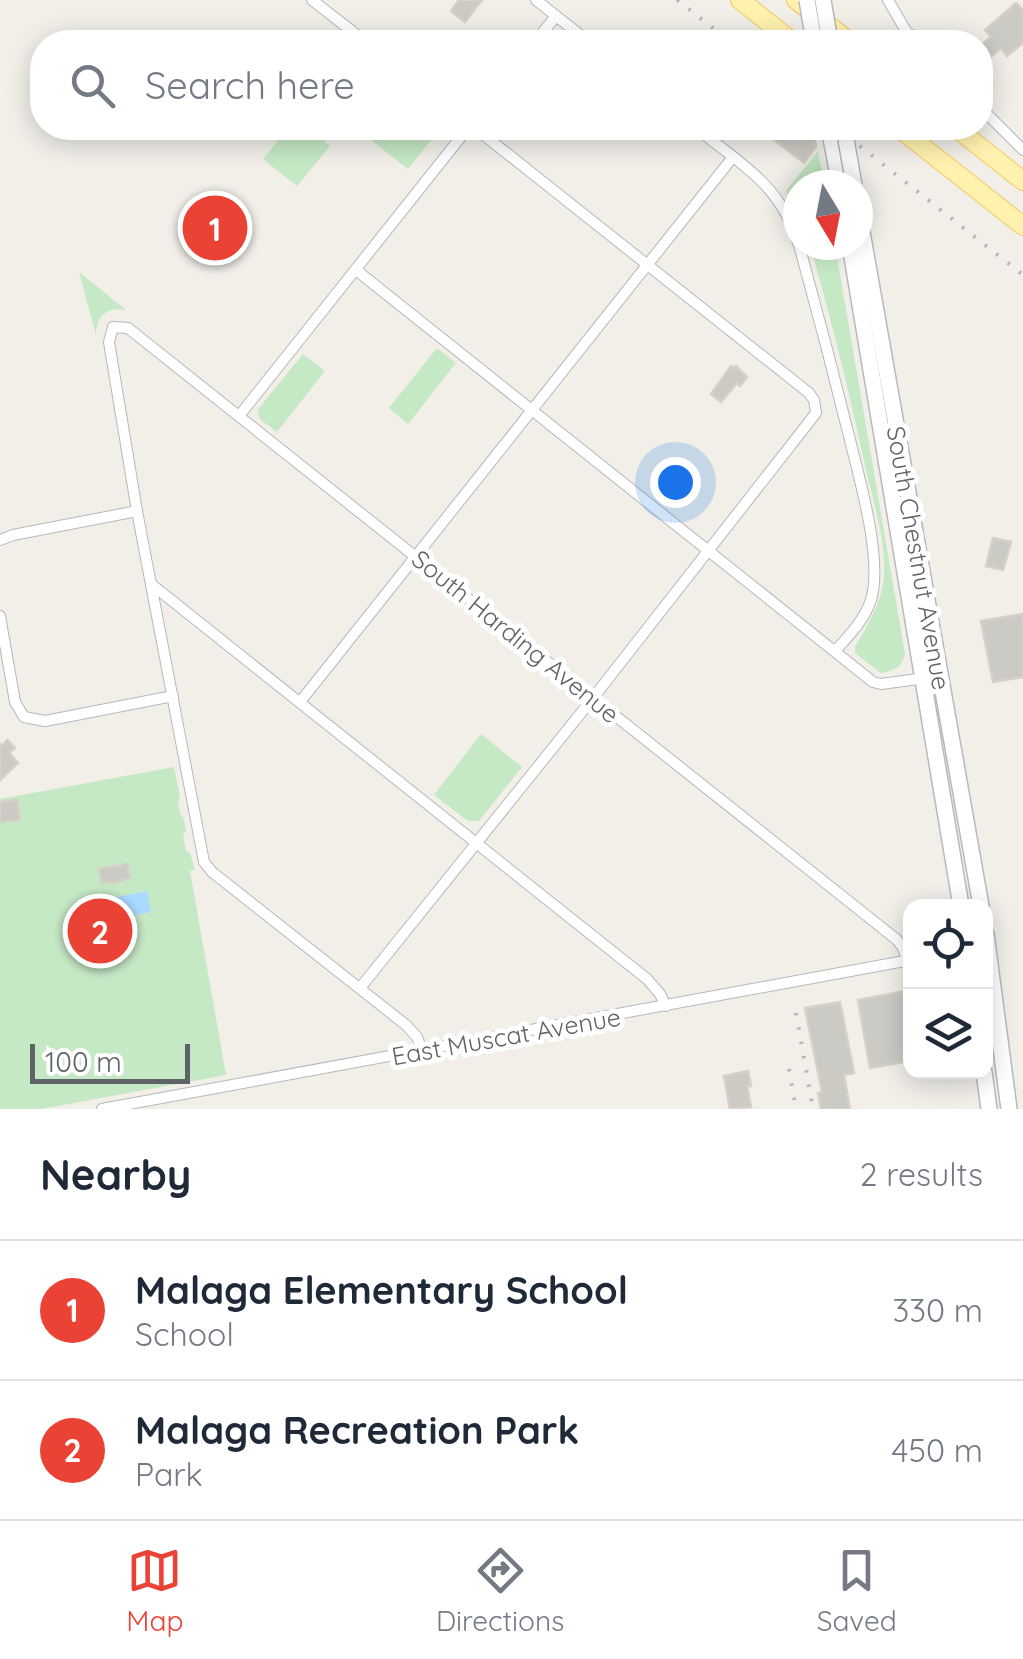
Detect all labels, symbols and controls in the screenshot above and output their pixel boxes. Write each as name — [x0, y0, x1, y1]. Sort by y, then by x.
search box — [30, 30, 993, 140]
icon: search — [65, 58, 120, 113]
text: Search here — [145, 61, 355, 109]
north arrow — [783, 170, 873, 260]
pin: 1 — [182, 190, 248, 266]
street label: South Chestnut Avenue — [881, 424, 957, 692]
your location — [650, 457, 701, 508]
street label: South Harding Avenue — [406, 543, 626, 729]
pin: 2 — [68, 894, 132, 968]
map controls — [903, 899, 993, 1079]
button: locate — [903, 899, 993, 989]
button: layers — [903, 989, 993, 1079]
street label: East Muscat Avenue — [389, 1001, 623, 1071]
scale bar — [30, 1039, 190, 1084]
text: 100 m — [45, 1044, 122, 1079]
text: Nearby — [40, 1148, 191, 1201]
text: 2 results — [860, 1154, 983, 1194]
text: Malaga Elementary School — [135, 1266, 628, 1314]
text: 1 — [66, 1290, 79, 1330]
text: 330 m — [893, 1290, 983, 1330]
text: School — [135, 1314, 234, 1354]
text: Malaga Recreation Park — [135, 1406, 579, 1454]
text: 2 — [63, 1430, 82, 1470]
text: 450 m — [891, 1430, 983, 1470]
text: Park — [135, 1454, 203, 1494]
tab: Map — [126, 1543, 183, 1638]
tab: Directions — [436, 1543, 564, 1638]
tab: Saved — [817, 1543, 897, 1638]

